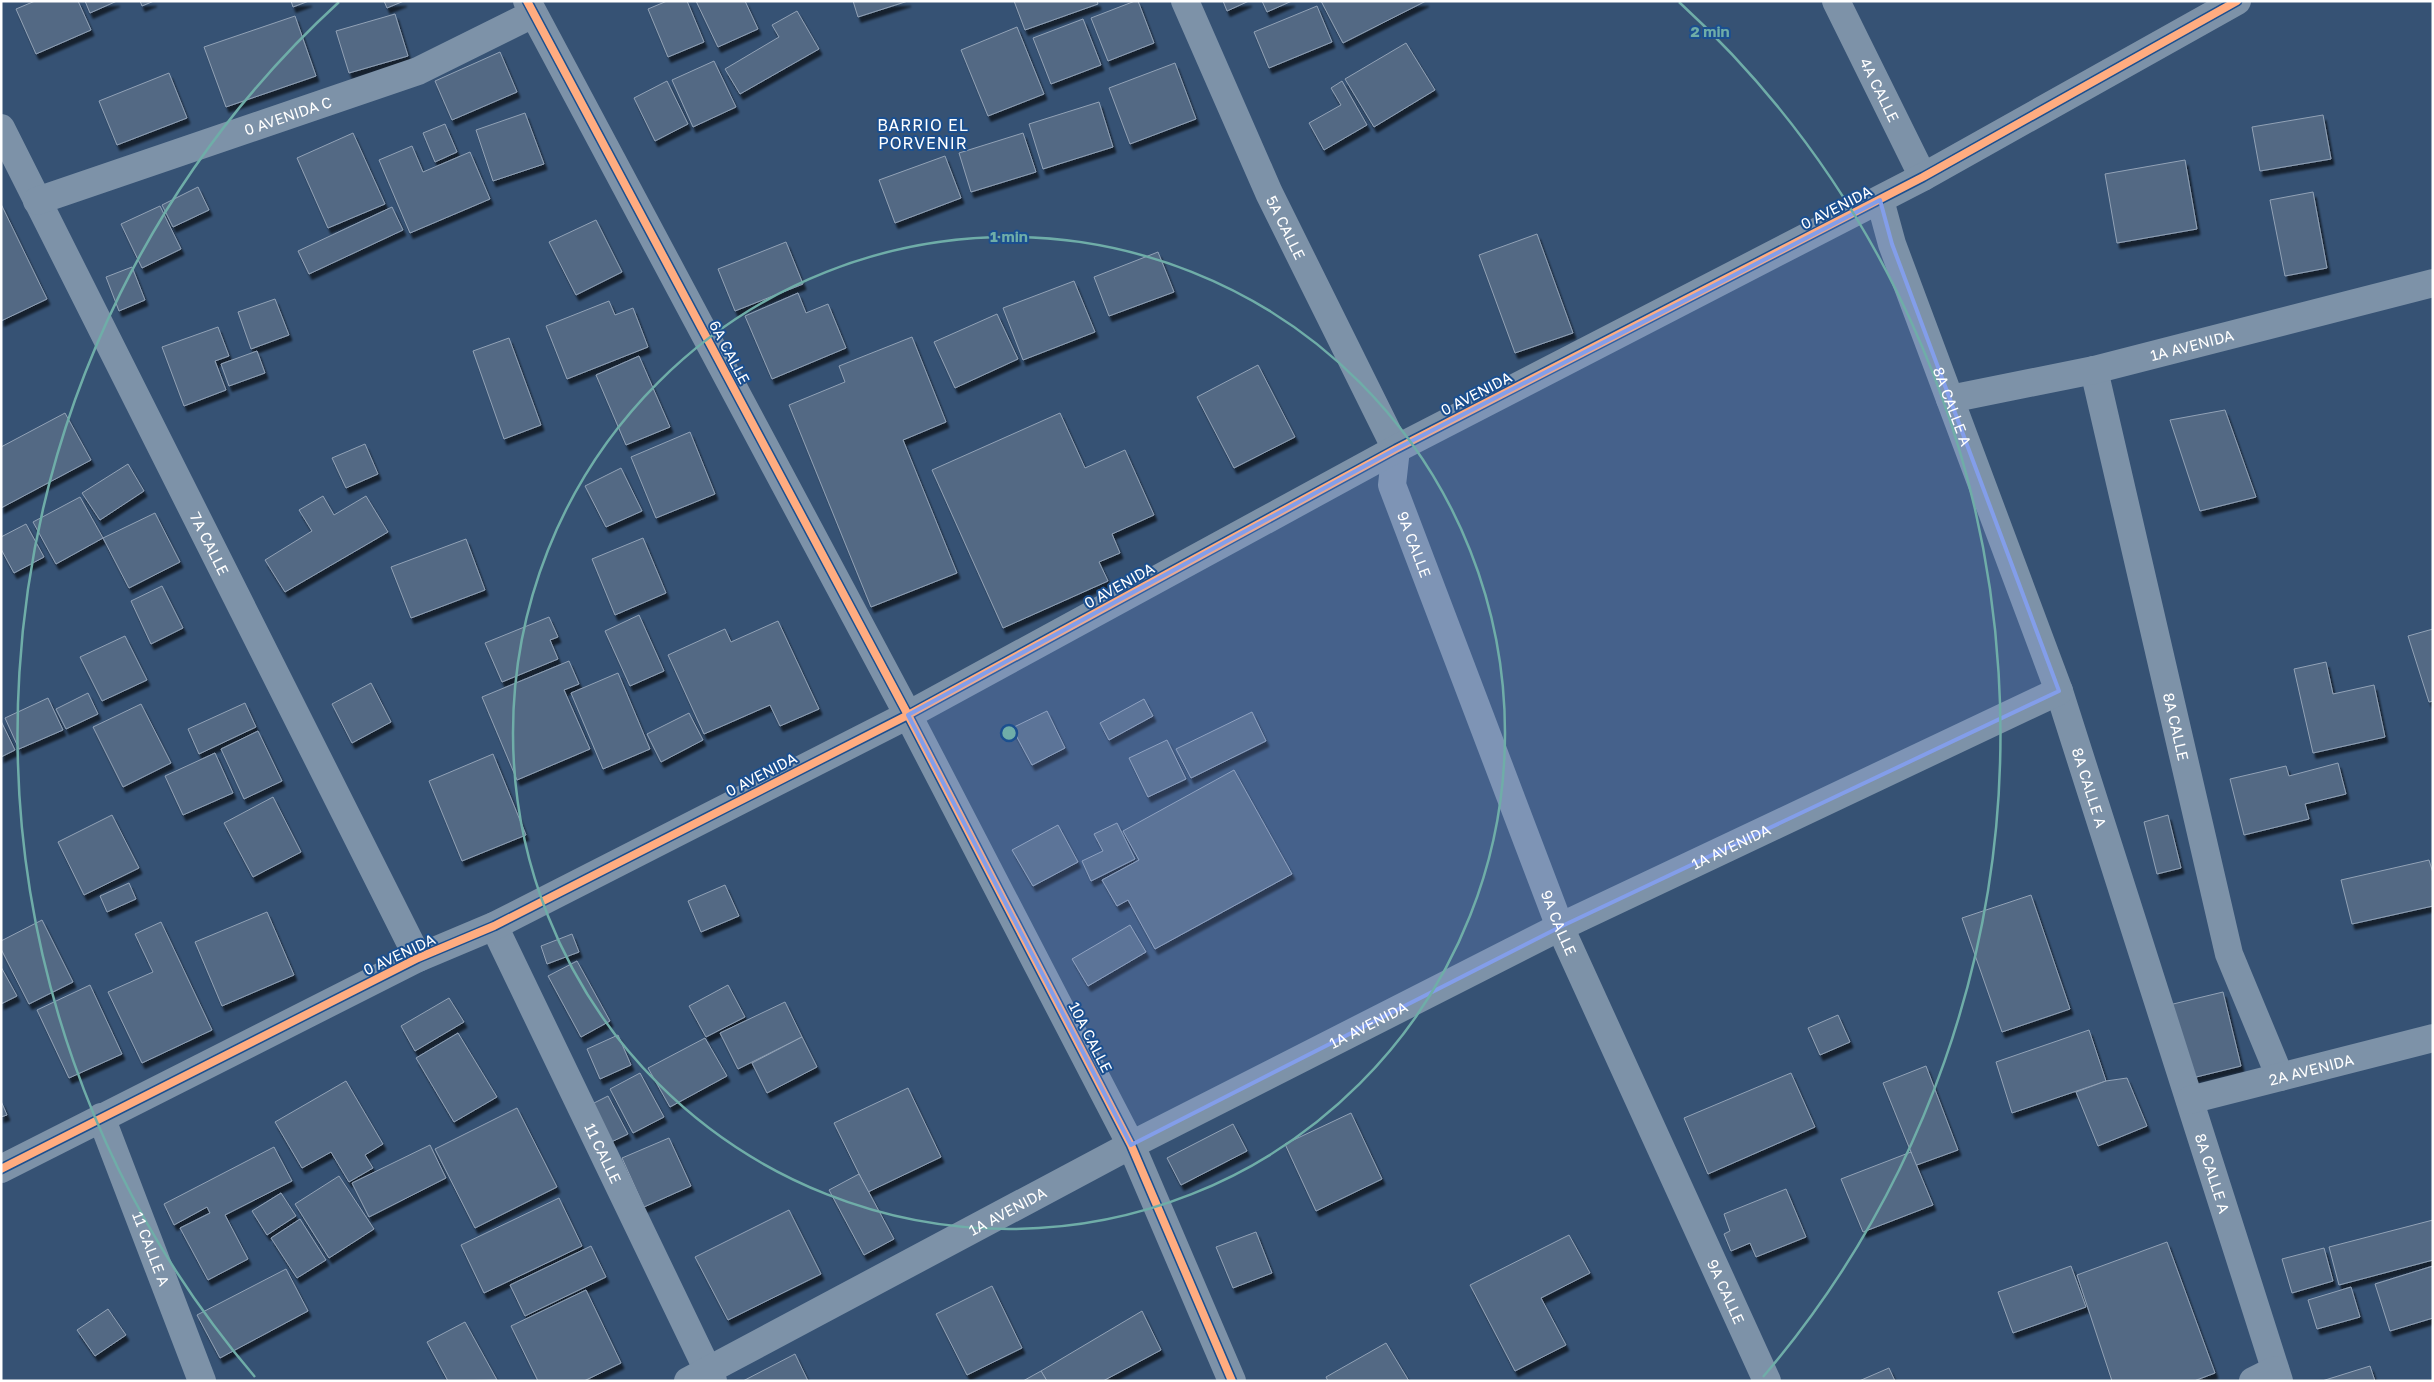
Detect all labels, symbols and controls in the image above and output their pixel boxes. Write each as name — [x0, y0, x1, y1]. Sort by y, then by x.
text: 2 min — [1690, 22, 1730, 40]
street label: 4A CALLE — [1856, 55, 1903, 125]
street label: 0 AVENIDA C — [242, 92, 334, 139]
district label: BARRIO EL PORVENIR — [877, 115, 969, 153]
street label: 0 AVENIDA — [1797, 181, 1875, 233]
street label: 5A CALLE — [1263, 193, 1309, 262]
text: 1 min — [990, 227, 1028, 245]
street label: 6A CALLE — [706, 317, 754, 387]
street label: 1A AVENIDA — [2148, 326, 2236, 364]
street label: 8A CALLE A — [1930, 364, 1976, 448]
street label: 0 AVENIDA — [1437, 367, 1515, 419]
street label: 7A CALLE — [186, 509, 233, 578]
street label: 9A CALLE — [1394, 509, 1435, 580]
street label: 0 AVENIDA — [1081, 558, 1157, 612]
street label: 8A CALLE — [2160, 691, 2193, 762]
centre of rings — [1000, 724, 1018, 742]
street label: 8A CALLE A — [2069, 745, 2111, 830]
street label: 0 AVENIDA — [722, 748, 800, 800]
street label: 1A AVENIDA — [1688, 820, 1773, 873]
street label: 9A CALLE — [1538, 887, 1581, 958]
street label: 0 AVENIDA — [360, 930, 438, 978]
street label: 1A AVENIDA — [1326, 997, 1410, 1052]
street label: 10A CALLE — [1066, 999, 1116, 1075]
street label: 2A AVENIDA — [2267, 1050, 2355, 1089]
street label: 11 CALLE — [581, 1120, 625, 1186]
street label: 8A CALLE A — [2192, 1131, 2234, 1216]
street label: 1A AVENIDA — [966, 1183, 1049, 1239]
street label: 11 CALLE A — [129, 1209, 174, 1289]
street label: 9A CALLE — [1704, 1256, 1749, 1327]

